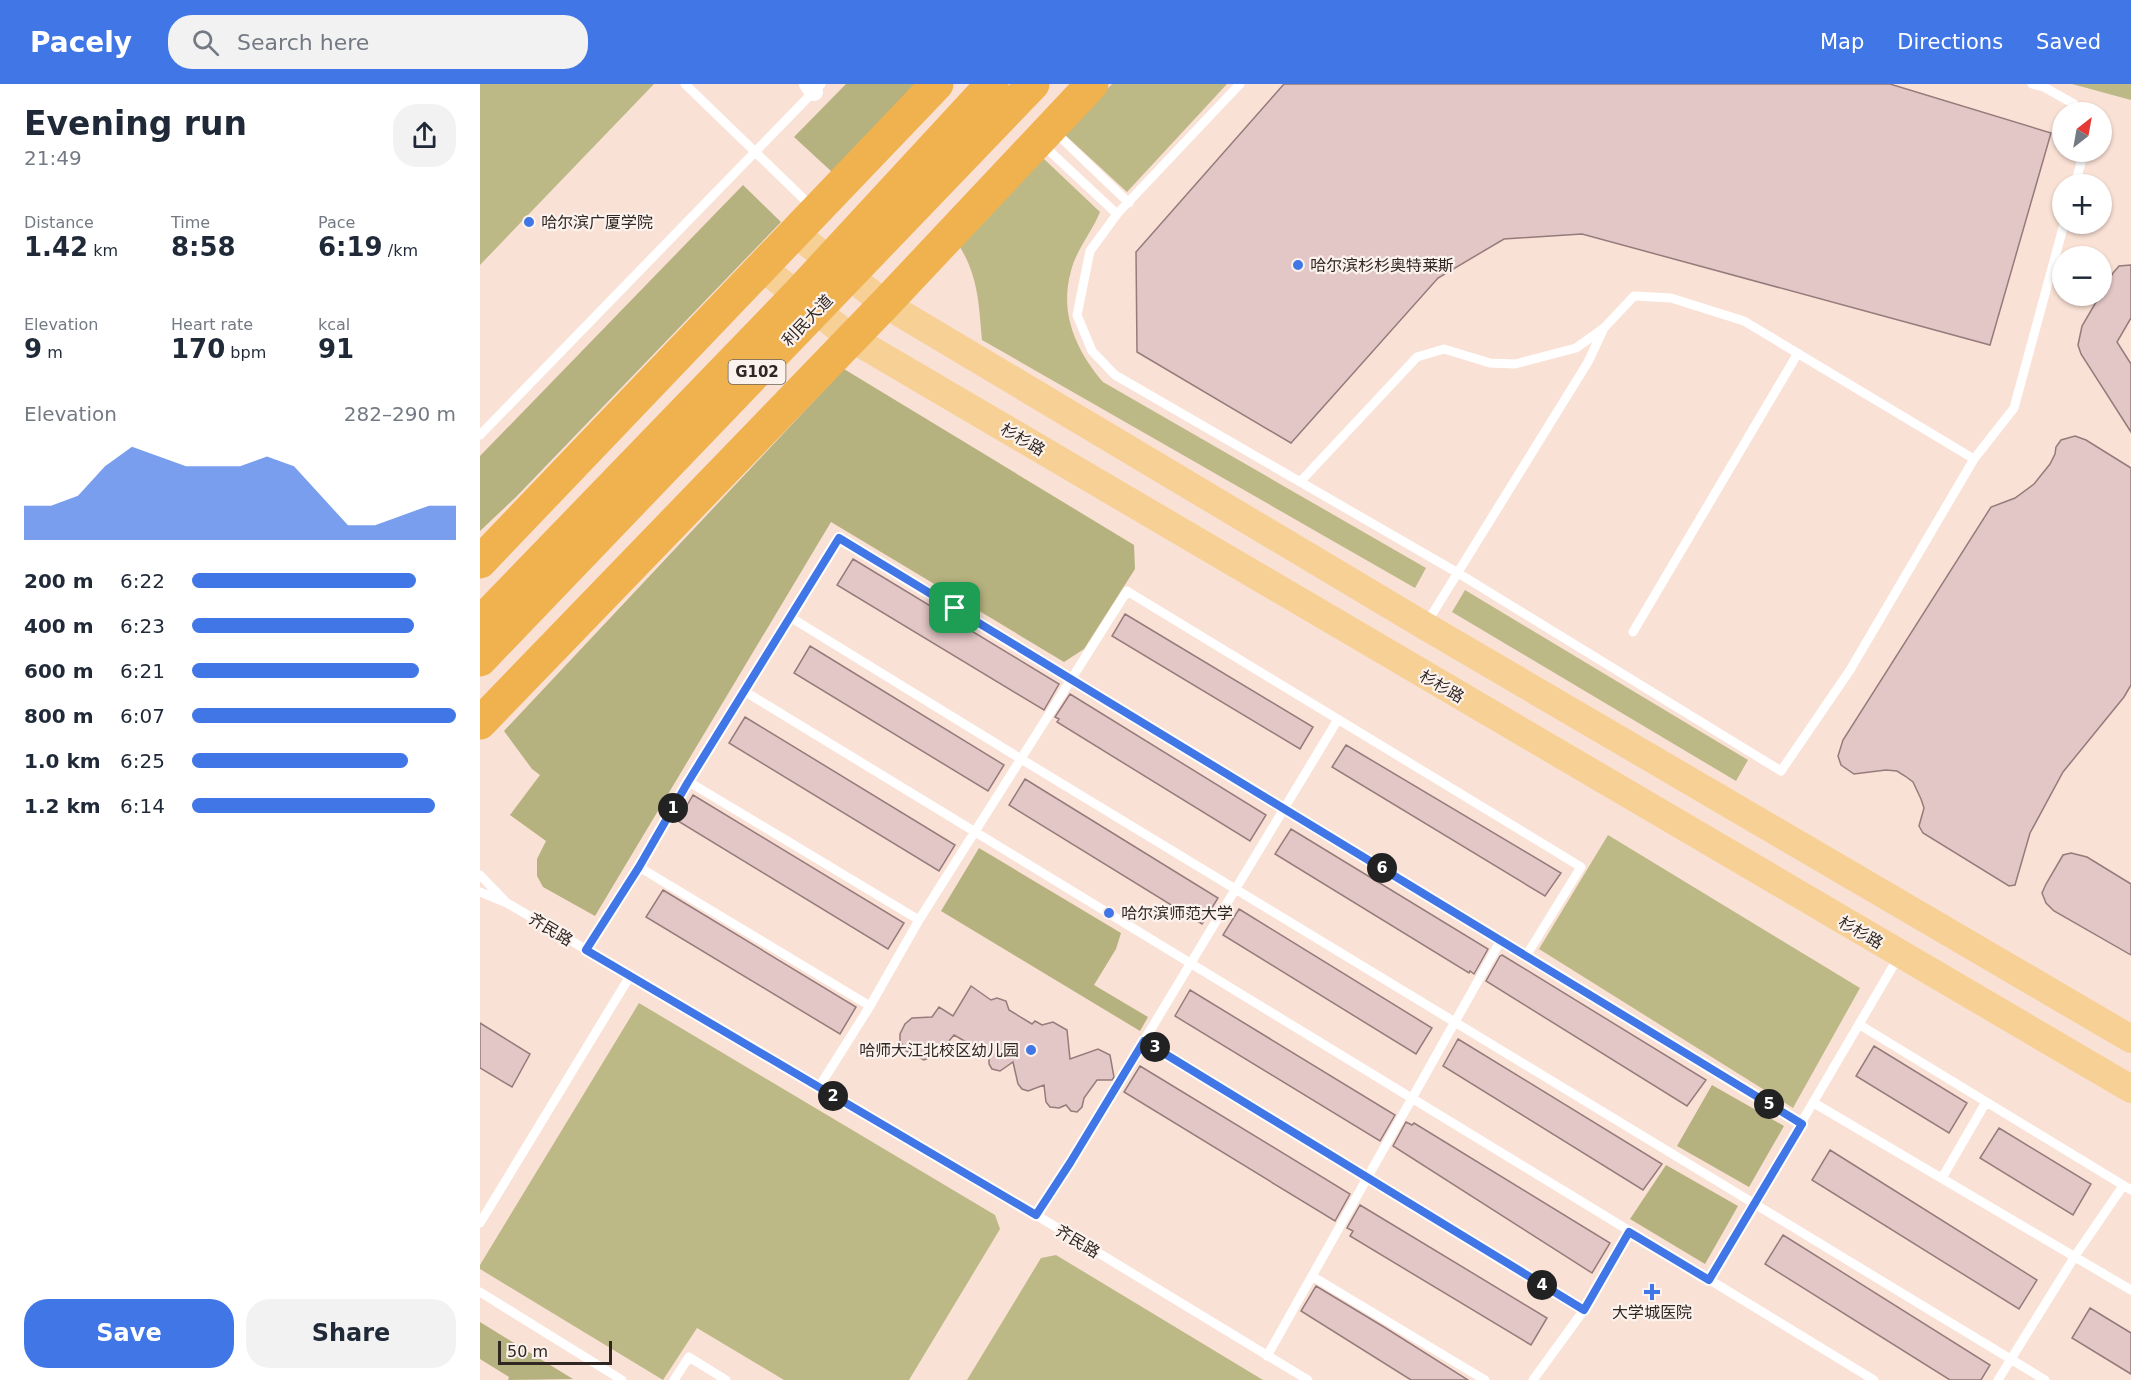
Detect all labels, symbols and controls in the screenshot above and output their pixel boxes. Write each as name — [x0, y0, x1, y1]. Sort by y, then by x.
search box — [168, 15, 588, 69]
text: Pacely — [30, 26, 132, 59]
icon: search — [189, 26, 222, 59]
text: Search here — [237, 30, 369, 55]
text: Map — [1820, 30, 1864, 54]
text: Directions — [1897, 30, 2003, 54]
text: Saved — [2036, 30, 2101, 54]
north arrow — [2052, 102, 2112, 162]
map controls — [2052, 102, 2112, 306]
text: Evening run — [24, 104, 247, 143]
button: share — [393, 104, 456, 167]
text: 21:49 — [24, 146, 82, 170]
button: + — [2052, 174, 2112, 234]
text: Distance — [24, 213, 94, 232]
text: Time — [171, 213, 210, 232]
text: Pace — [318, 213, 355, 232]
place label: 哈尔滨广厦学院 — [541, 213, 653, 232]
marker: 哈尔滨广厦学院 — [522, 215, 536, 229]
text: 1.42 — [24, 232, 88, 262]
text: 8:58 — [171, 232, 236, 262]
text: 6:19 — [318, 232, 383, 262]
text: km — [88, 241, 118, 260]
text: /km — [383, 241, 418, 260]
button: − — [2052, 246, 2112, 306]
place label: 哈尔滨杉杉奥特莱斯 — [1310, 256, 1454, 275]
marker: 哈尔滨杉杉奥特莱斯 — [1291, 258, 1305, 272]
street label: 利民大道 — [778, 291, 836, 350]
text: Elevation — [24, 315, 98, 334]
text: Heart rate — [171, 315, 253, 334]
text: kcal — [318, 315, 350, 334]
text: 9 — [24, 334, 42, 364]
text: 170 — [171, 334, 225, 364]
text: 91 — [318, 334, 354, 364]
text: m — [42, 343, 63, 362]
text: bpm — [225, 343, 266, 362]
road number: G102 — [728, 360, 786, 384]
text: Elevation — [24, 402, 117, 426]
text: 282–290 m — [344, 402, 456, 426]
street label: 杉杉路 — [997, 419, 1048, 460]
text: 200 m — [24, 569, 94, 593]
text: 6:22 — [120, 569, 165, 593]
pin — [929, 582, 980, 633]
icon: arrive — [938, 591, 971, 624]
text: 400 m — [24, 614, 94, 638]
text: 6:23 — [120, 614, 165, 638]
text: 600 m — [24, 659, 94, 683]
text: 6:21 — [120, 659, 165, 683]
street label: 杉杉路 — [1416, 666, 1467, 707]
text: 800 m — [24, 704, 94, 728]
text: 6:07 — [120, 704, 165, 728]
text: 1.0 km — [24, 749, 101, 773]
text: 6:25 — [120, 749, 165, 773]
pin: 1 — [658, 793, 688, 823]
text: 1.2 km — [24, 794, 101, 818]
text: 6:14 — [120, 794, 165, 818]
text: 1 — [667, 798, 679, 817]
pin: 6 — [1367, 853, 1397, 883]
text: 6 — [1376, 858, 1388, 877]
place label: 哈尔滨师范大学 — [1121, 904, 1233, 923]
marker: 哈尔滨师范大学 — [1102, 906, 1116, 920]
street label: 齐民路 — [525, 909, 576, 950]
street label: 杉杉路 — [1835, 912, 1886, 953]
pin: 3 — [1140, 1032, 1170, 1062]
text: 3 — [1149, 1037, 1161, 1056]
place label: 哈师大江北校区幼儿园 — [859, 1041, 1019, 1060]
marker: 哈师大江北校区幼儿园 — [1024, 1043, 1038, 1057]
pin: 2 — [818, 1081, 848, 1111]
text: 2 — [827, 1086, 839, 1105]
pin: 5 — [1754, 1089, 1784, 1119]
text: 5 — [1763, 1094, 1775, 1113]
street label: 齐民路 — [1052, 1221, 1103, 1262]
pin: 4 — [1527, 1270, 1557, 1300]
text: 4 — [1536, 1275, 1548, 1294]
marker: 大学城医院 — [1643, 1283, 1661, 1301]
button: Save — [24, 1299, 234, 1368]
button: Share — [246, 1299, 456, 1368]
place label: 大学城医院 — [1612, 1303, 1692, 1322]
scale bar — [498, 1338, 612, 1366]
text: 50 m — [507, 1342, 548, 1361]

